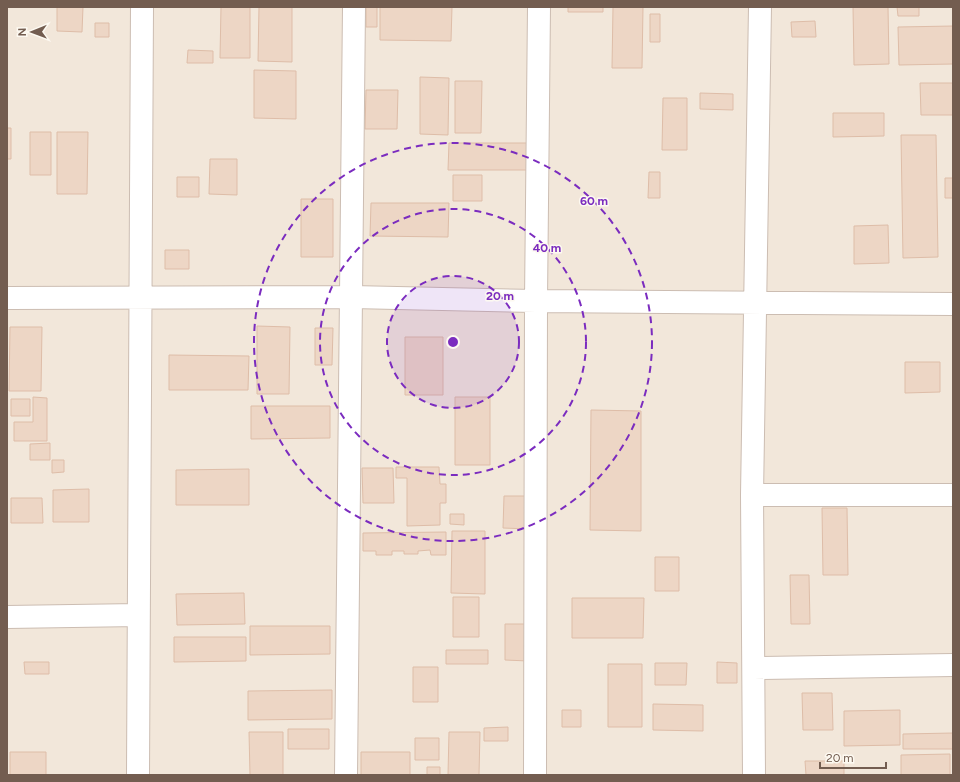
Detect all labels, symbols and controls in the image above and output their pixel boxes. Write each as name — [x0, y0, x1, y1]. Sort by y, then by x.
north arrow — [12, 12, 52, 52]
text: N — [16, 28, 29, 37]
text: 60 m — [580, 194, 608, 208]
text: 40 m — [533, 241, 561, 255]
text: 20 m — [486, 289, 514, 303]
centre of rings — [446, 335, 460, 349]
scale bar — [820, 744, 886, 770]
text: 20 m — [826, 751, 854, 765]

